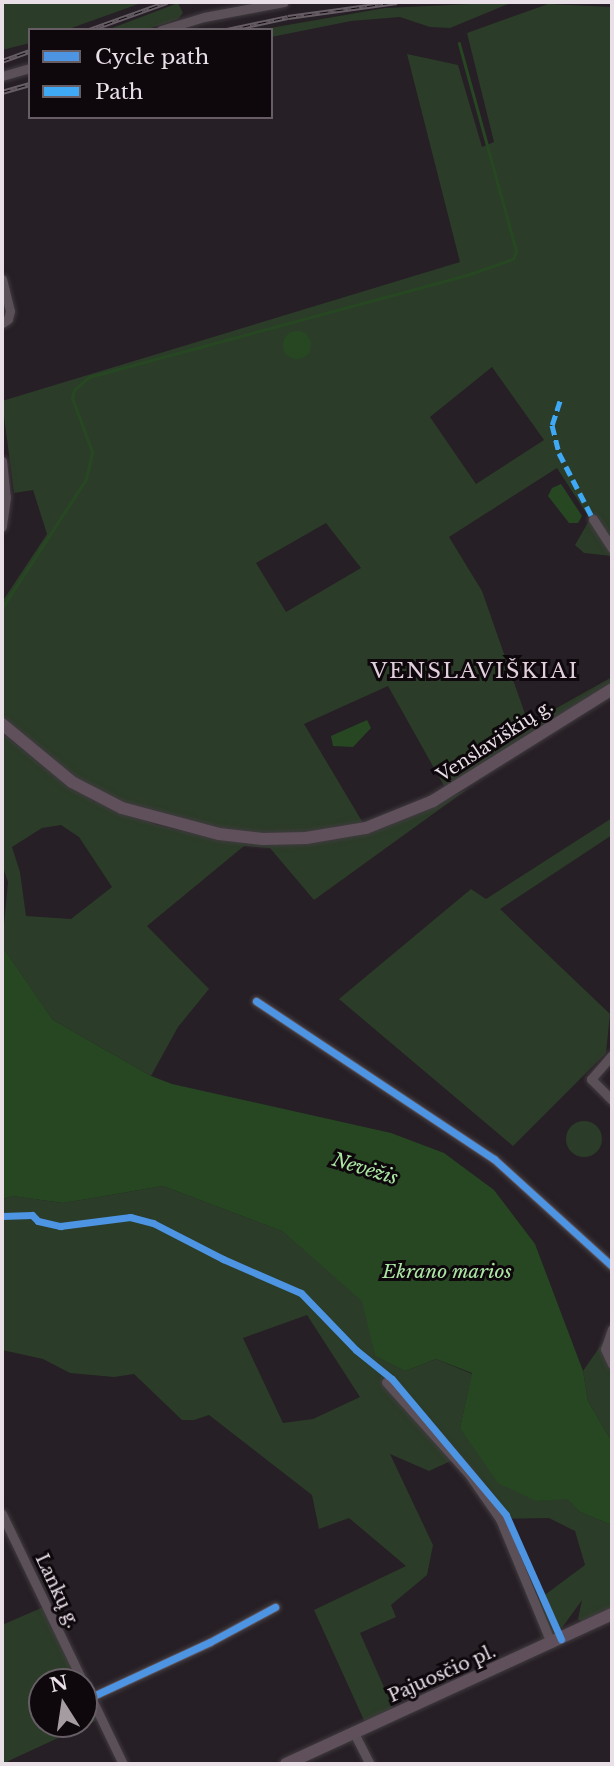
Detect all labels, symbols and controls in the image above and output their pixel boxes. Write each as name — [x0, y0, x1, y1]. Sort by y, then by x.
legend — [28, 28, 273, 119]
text: Cycle path — [95, 44, 209, 70]
text: Path — [95, 79, 143, 105]
district label: VENSLAVIŠKIAI — [372, 658, 578, 684]
street label: Venslaviškių g. — [433, 695, 557, 787]
water label: Nevėžis — [330, 1148, 400, 1190]
water label: Ekrano marios — [382, 1261, 512, 1283]
street label: Lankų g. — [30, 1550, 84, 1632]
street label: Pajuosčio pl. — [385, 1641, 499, 1707]
north arrow — [28, 1668, 98, 1738]
text: N — [48, 1671, 70, 1697]

